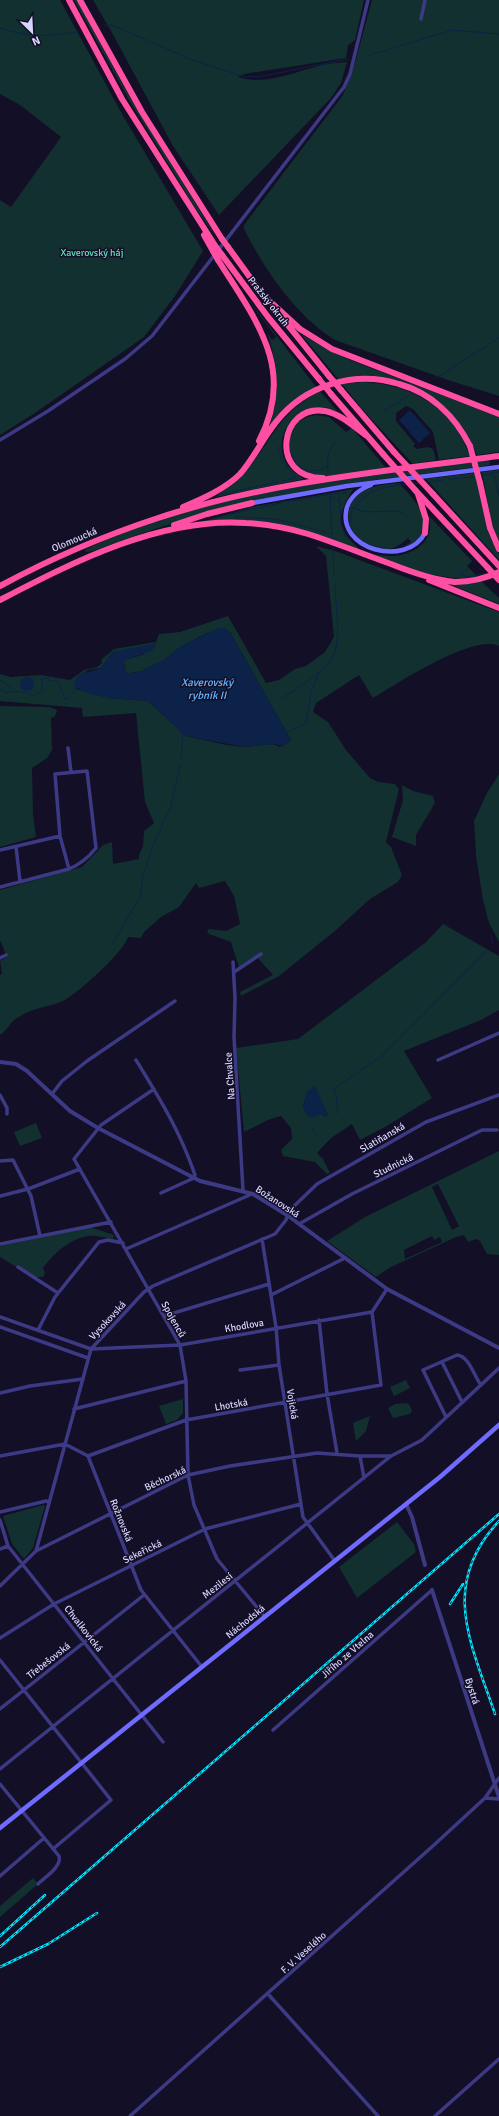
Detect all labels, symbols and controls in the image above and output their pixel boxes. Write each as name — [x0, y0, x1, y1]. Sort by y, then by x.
north arrow — [12, 12, 52, 52]
text: N — [30, 33, 42, 48]
park label: Xaverovský háj — [61, 247, 124, 259]
street label: Pražský okruh — [245, 274, 291, 329]
street label: Olomoucká — [50, 525, 99, 555]
water label: Xaverovský rybník II — [181, 676, 235, 702]
street label: Na Chvalce — [222, 1052, 238, 1100]
street label: Slatiňanská — [358, 1120, 407, 1156]
street label: Studnická — [372, 1151, 415, 1181]
street label: Božanovská — [253, 1183, 302, 1221]
street label: Vysokovská — [87, 1299, 129, 1343]
street label: Spojenců — [158, 1299, 188, 1340]
street label: Khodlova — [224, 1317, 265, 1335]
street label: Vojická — [284, 1388, 300, 1420]
street label: Lhotská — [214, 1396, 249, 1414]
street label: Běchorská — [143, 1464, 188, 1494]
street label: Rožnovská — [107, 1497, 135, 1543]
street label: Sekeřická — [121, 1537, 164, 1566]
street label: Mezilesí — [200, 1570, 235, 1601]
street label: Náchodská — [224, 1602, 268, 1641]
street label: Chvalkovická — [61, 1603, 105, 1654]
street label: Jiřího ze Vtelna — [319, 1629, 376, 1681]
street label: Třebešovská — [24, 1640, 73, 1682]
street label: Bystrá — [462, 1677, 482, 1706]
street label: F. V. Veselého — [279, 1929, 329, 1976]

